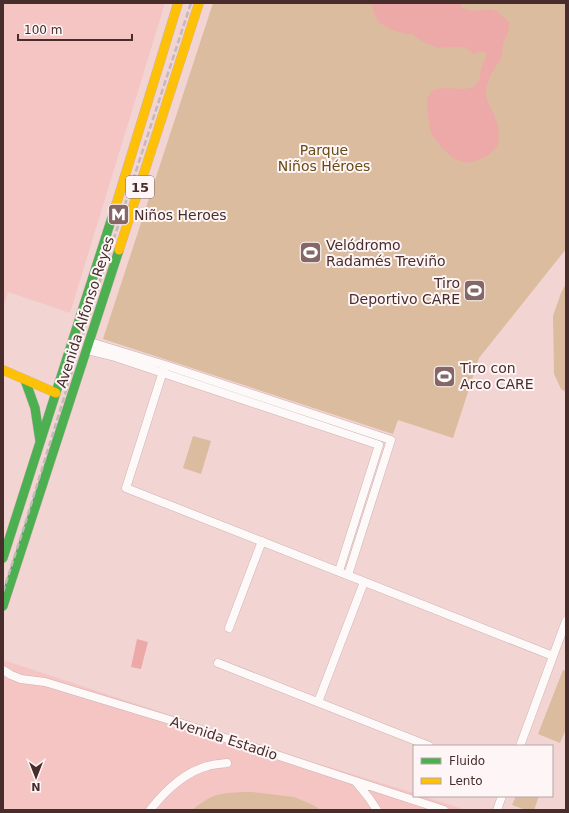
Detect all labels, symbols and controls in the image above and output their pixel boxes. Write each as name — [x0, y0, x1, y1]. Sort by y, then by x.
scale bar — [18, 16, 132, 42]
text: 100 m — [24, 23, 62, 37]
park label: Parque Niños Héroes — [278, 142, 370, 174]
road number: 15 — [126, 176, 154, 198]
metro station icon: Niños Heroes — [106, 202, 132, 228]
place label: Niños Heroes — [134, 207, 227, 223]
street label: Avenida Alfonso Reyes — [53, 234, 117, 390]
place label: Velódromo Radamés Treviño — [326, 237, 446, 269]
sports icon: Velódromo Radamés Treviño — [297, 240, 323, 266]
place label: Tiro Deportivo CARE — [349, 275, 460, 307]
sports icon: Tiro Deportivo CARE — [462, 278, 488, 304]
place label: Tiro con Arco CARE — [459, 360, 534, 392]
sports icon: Tiro con Arco CARE — [431, 363, 457, 389]
street label: Avenida Estadio — [168, 713, 280, 763]
legend — [413, 745, 553, 797]
text: Fluido — [449, 754, 485, 768]
north arrow — [16, 757, 56, 797]
text: Lento — [449, 774, 483, 788]
text: N — [31, 780, 41, 793]

